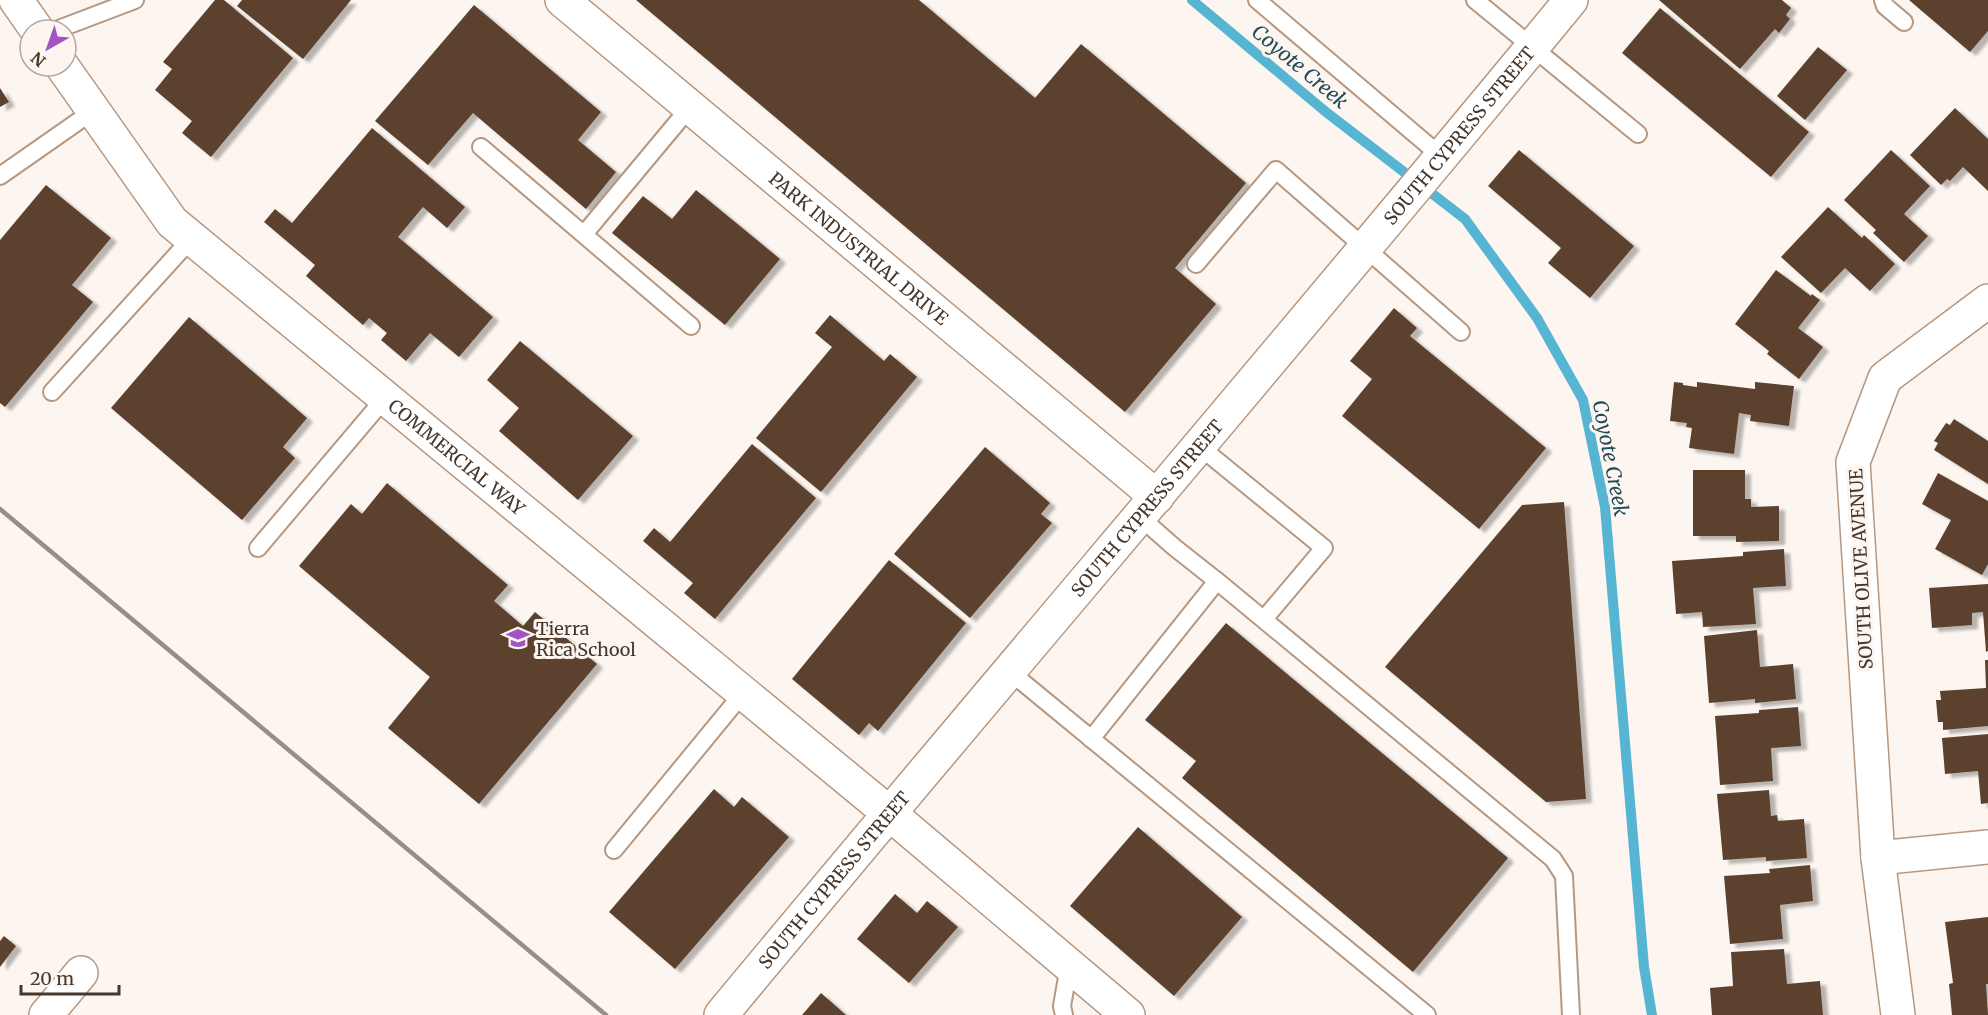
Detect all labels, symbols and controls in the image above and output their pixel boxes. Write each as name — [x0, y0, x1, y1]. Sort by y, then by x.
north arrow — [18, 18, 78, 78]
water label: Coyote Creek — [1247, 19, 1353, 113]
street label: SOUTH CYPRESS STREET — [1378, 42, 1540, 229]
text: N — [27, 48, 50, 71]
street label: PARK INDUSTRIAL DRIVE — [765, 167, 954, 330]
street label: COMMERCIAL WAY — [384, 394, 530, 520]
water label: Coyote Creek — [1587, 398, 1635, 518]
street label: SOUTH CYPRESS STREET — [1066, 414, 1228, 601]
street label: SOUTH OLIVE AVENUE — [1844, 467, 1878, 670]
place label: Tierra Rica School — [536, 617, 636, 661]
school or university icon: Tierra Rica School — [505, 625, 531, 651]
street label: SOUTH CYPRESS STREET — [753, 786, 915, 973]
scale bar — [21, 958, 118, 996]
text: 20 m — [30, 967, 74, 990]

